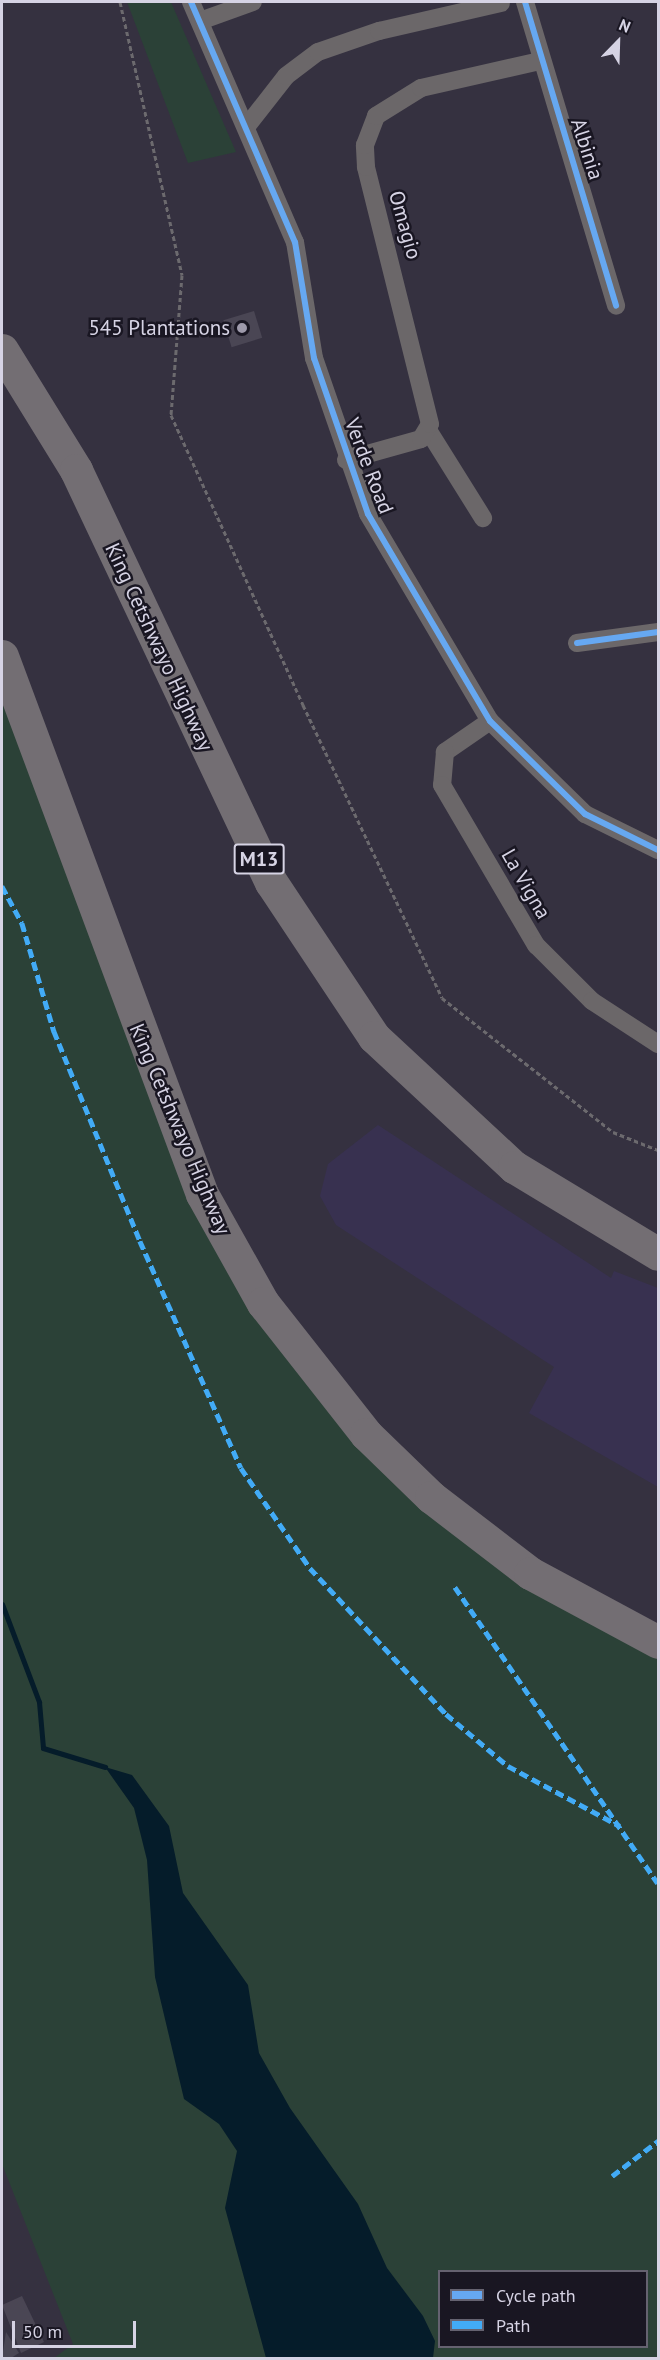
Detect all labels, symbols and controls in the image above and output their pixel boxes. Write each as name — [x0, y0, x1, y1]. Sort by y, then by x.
north arrow — [588, 12, 648, 72]
text: N — [616, 14, 634, 37]
street label: Albinia — [565, 115, 609, 183]
street label: Omagio — [383, 188, 427, 262]
place label: 545 Plantations — [88, 315, 230, 341]
marker: 545 Plantations — [235, 321, 249, 335]
street label: Verde Road — [339, 415, 399, 517]
street label: King Cetshwayo Highway — [100, 539, 218, 755]
road number: M13 — [234, 842, 284, 876]
street label: La Vigna — [496, 844, 556, 924]
street label: King Cetshwayo Highway — [124, 1020, 236, 1238]
legend — [438, 2270, 648, 2348]
text: Cycle path — [496, 2284, 576, 2307]
scale bar — [15, 2309, 140, 2347]
text: Path — [496, 2314, 530, 2337]
text: 50 m — [23, 2320, 62, 2343]

